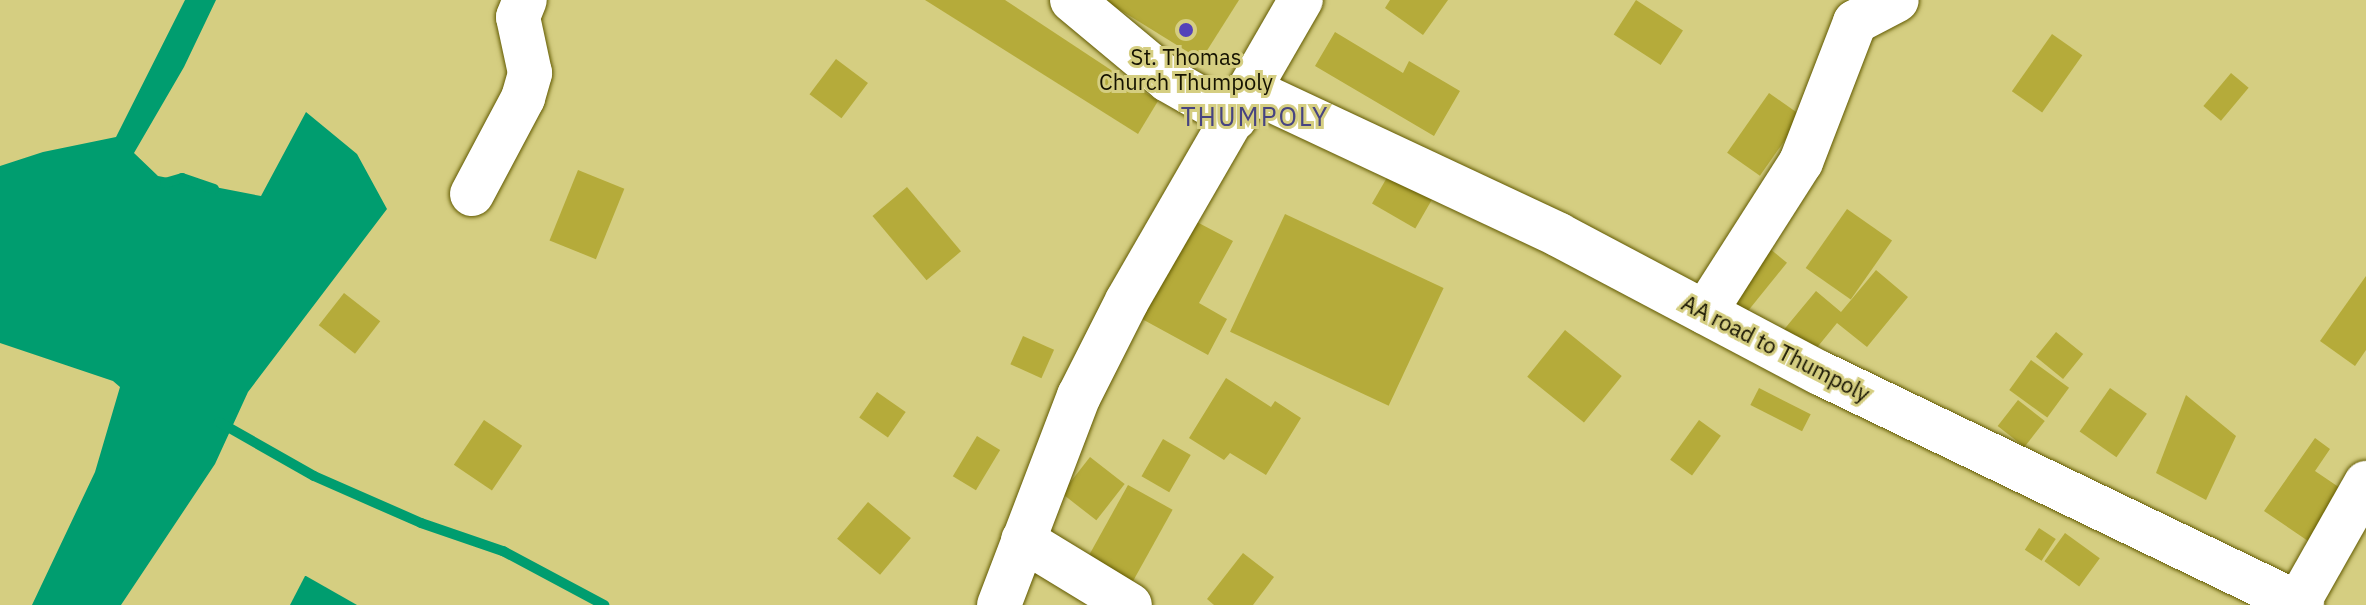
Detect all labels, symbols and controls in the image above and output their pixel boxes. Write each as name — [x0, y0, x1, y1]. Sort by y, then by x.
marker: St. Thomas Church Thumpoly — [1177, 21, 1195, 39]
place label: St. Thomas Church Thumpoly — [1099, 43, 1273, 94]
district label: THUMPOLY — [1181, 101, 1329, 133]
street label: AA road to Thumpoly — [1678, 289, 1874, 407]

